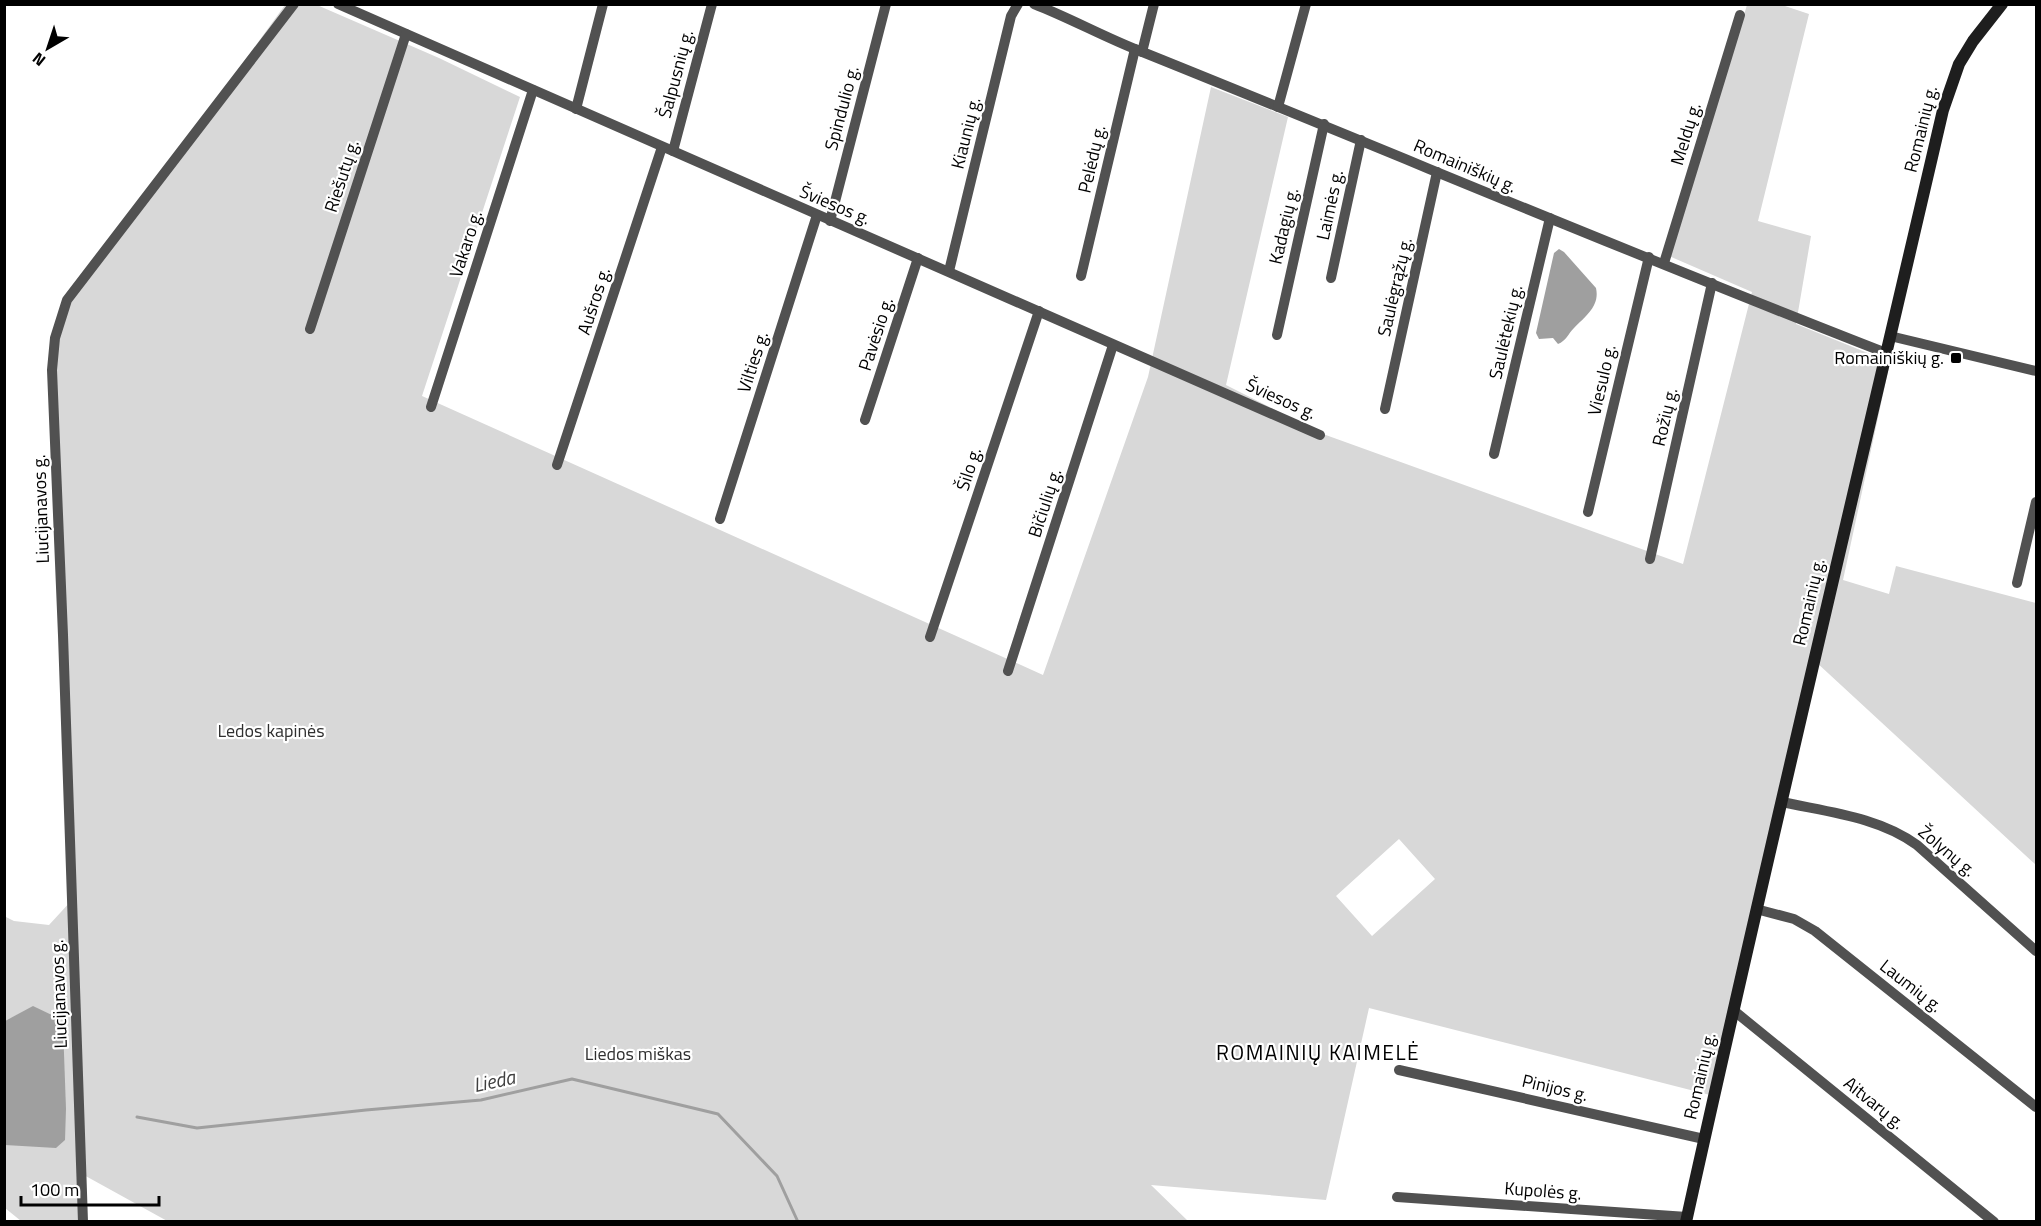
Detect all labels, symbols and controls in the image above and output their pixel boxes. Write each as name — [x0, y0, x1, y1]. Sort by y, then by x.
north arrow — [18, 18, 78, 78]
street label: Šalpusnių g. — [651, 27, 700, 121]
text: N — [27, 47, 50, 72]
street label: Spindulio g. — [817, 63, 866, 153]
street label: Romainių g. — [1897, 83, 1944, 175]
street label: Kiaunių g. — [944, 94, 987, 172]
street label: Meldų g. — [1663, 99, 1708, 169]
street label: Pelėdų g. — [1071, 122, 1112, 196]
street label: Romainiškių g. — [1409, 132, 1521, 199]
street label: Riešutų g. — [317, 136, 366, 216]
street label: Laimės g. — [1309, 167, 1350, 243]
street label: Šviesos g. — [796, 178, 875, 232]
street label: Kadagių g. — [1262, 185, 1305, 267]
street label: Vakaro g. — [442, 207, 489, 281]
street label: Saulėgrąžų g. — [1370, 235, 1419, 339]
street label: Aušros g. — [570, 264, 617, 338]
street label: Saulėtekių g. — [1482, 282, 1529, 382]
street label: Pavėsio g. — [851, 294, 900, 374]
street label: Vilties g. — [730, 328, 775, 396]
street label: Viesulo g. — [1580, 342, 1623, 418]
place label: Romainiškių g. — [1834, 344, 1944, 371]
marker: Romainiškių g. — [1949, 351, 1963, 365]
street label: Šviesos g. — [1242, 371, 1321, 426]
street label: Rožių g. — [1645, 385, 1684, 449]
street label: Šilo g. — [949, 444, 988, 494]
street label: Liucijanavos g. — [25, 454, 56, 564]
street label: Bičiulių g. — [1021, 465, 1068, 541]
street label: Romainių g. — [1785, 556, 1832, 648]
park label: Ledos kapinės — [217, 717, 325, 744]
street label: Žolynų g. — [1913, 818, 1982, 883]
street label: Liucijanavos g. — [43, 939, 74, 1049]
street label: Laumių g. — [1874, 953, 1948, 1019]
street label: Romainių g. — [1676, 1030, 1723, 1122]
district label: ROMAINIŲ KAIMELĖ — [1216, 1036, 1420, 1068]
park label: Liedos miškas — [585, 1040, 691, 1067]
water label: Lieda — [470, 1061, 519, 1100]
street label: Pinijos g. — [1519, 1067, 1591, 1108]
street label: Aitvarų g. — [1838, 1070, 1911, 1136]
scale bar — [21, 1169, 159, 1207]
street label: Kupolės g. — [1504, 1174, 1583, 1207]
text: 100 m — [30, 1176, 79, 1203]

